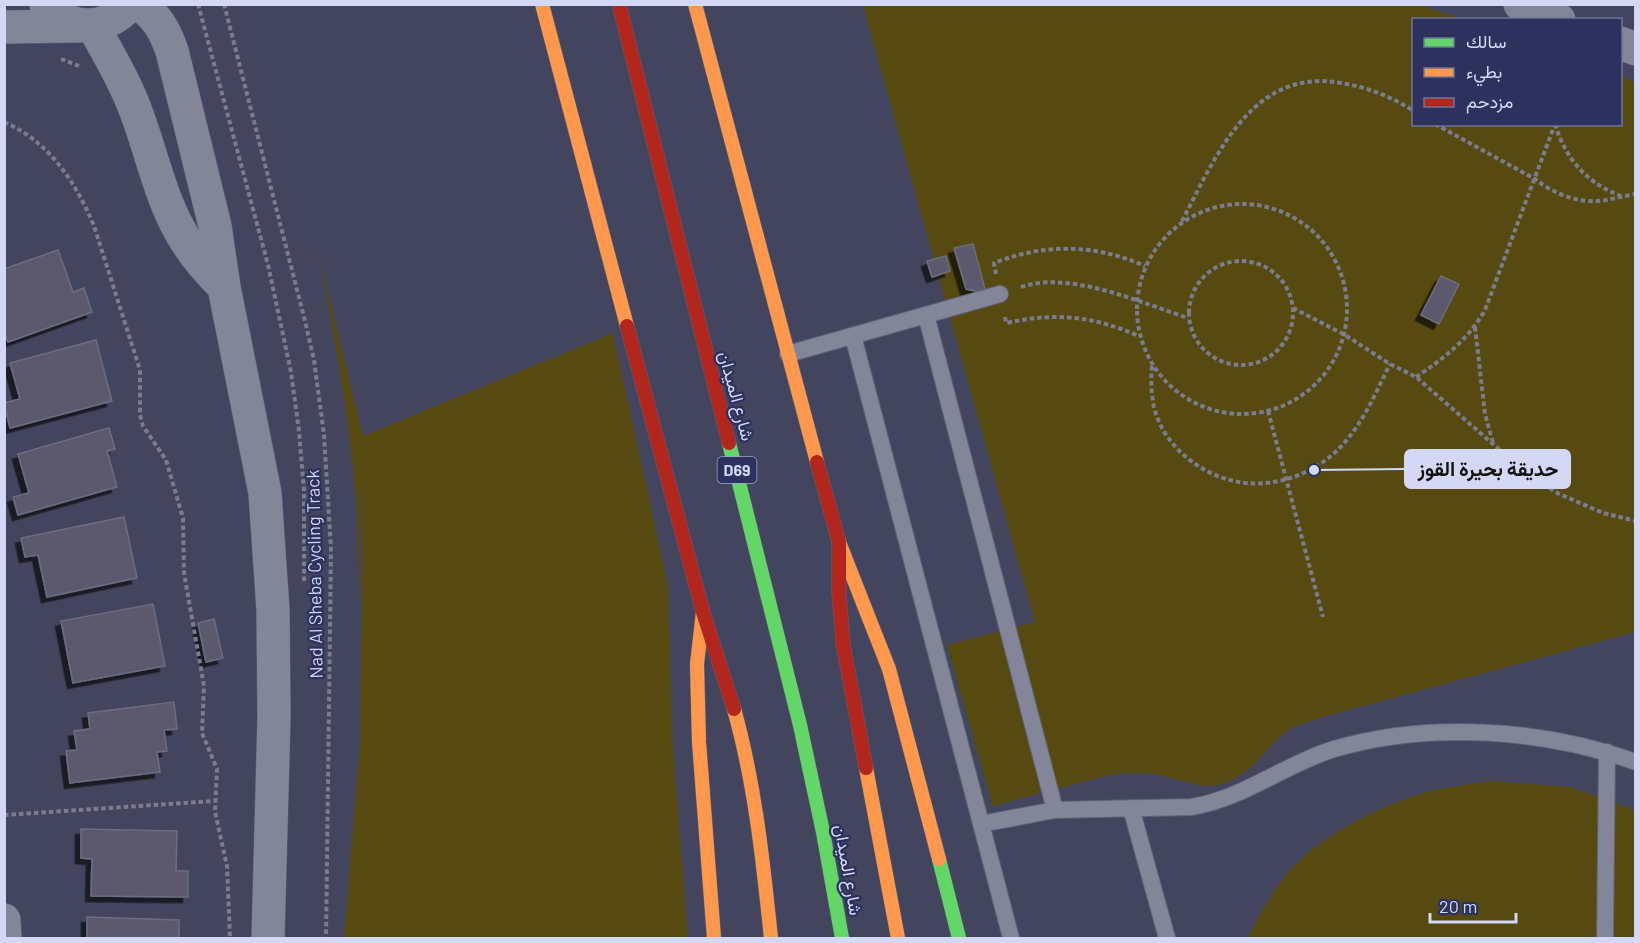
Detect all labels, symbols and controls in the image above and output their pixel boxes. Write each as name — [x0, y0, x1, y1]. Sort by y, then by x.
legend — [1412, 18, 1622, 126]
text: سالك — [1466, 30, 1506, 52]
text: بطيء — [1466, 60, 1502, 87]
text: مزدحم — [1466, 90, 1513, 114]
street label: شارع الميدان — [713, 348, 759, 444]
callout: حديقة بحيرة القوز — [1405, 450, 1570, 488]
text: حديقة بحيرة القوز — [1417, 456, 1558, 482]
road number: D69 — [718, 457, 756, 483]
street label: Nad Al Sheba Cycling Track — [301, 469, 327, 679]
street label: شارع الميدان — [828, 823, 868, 917]
scale bar — [1430, 886, 1516, 924]
text: 20 m — [1439, 895, 1477, 917]

